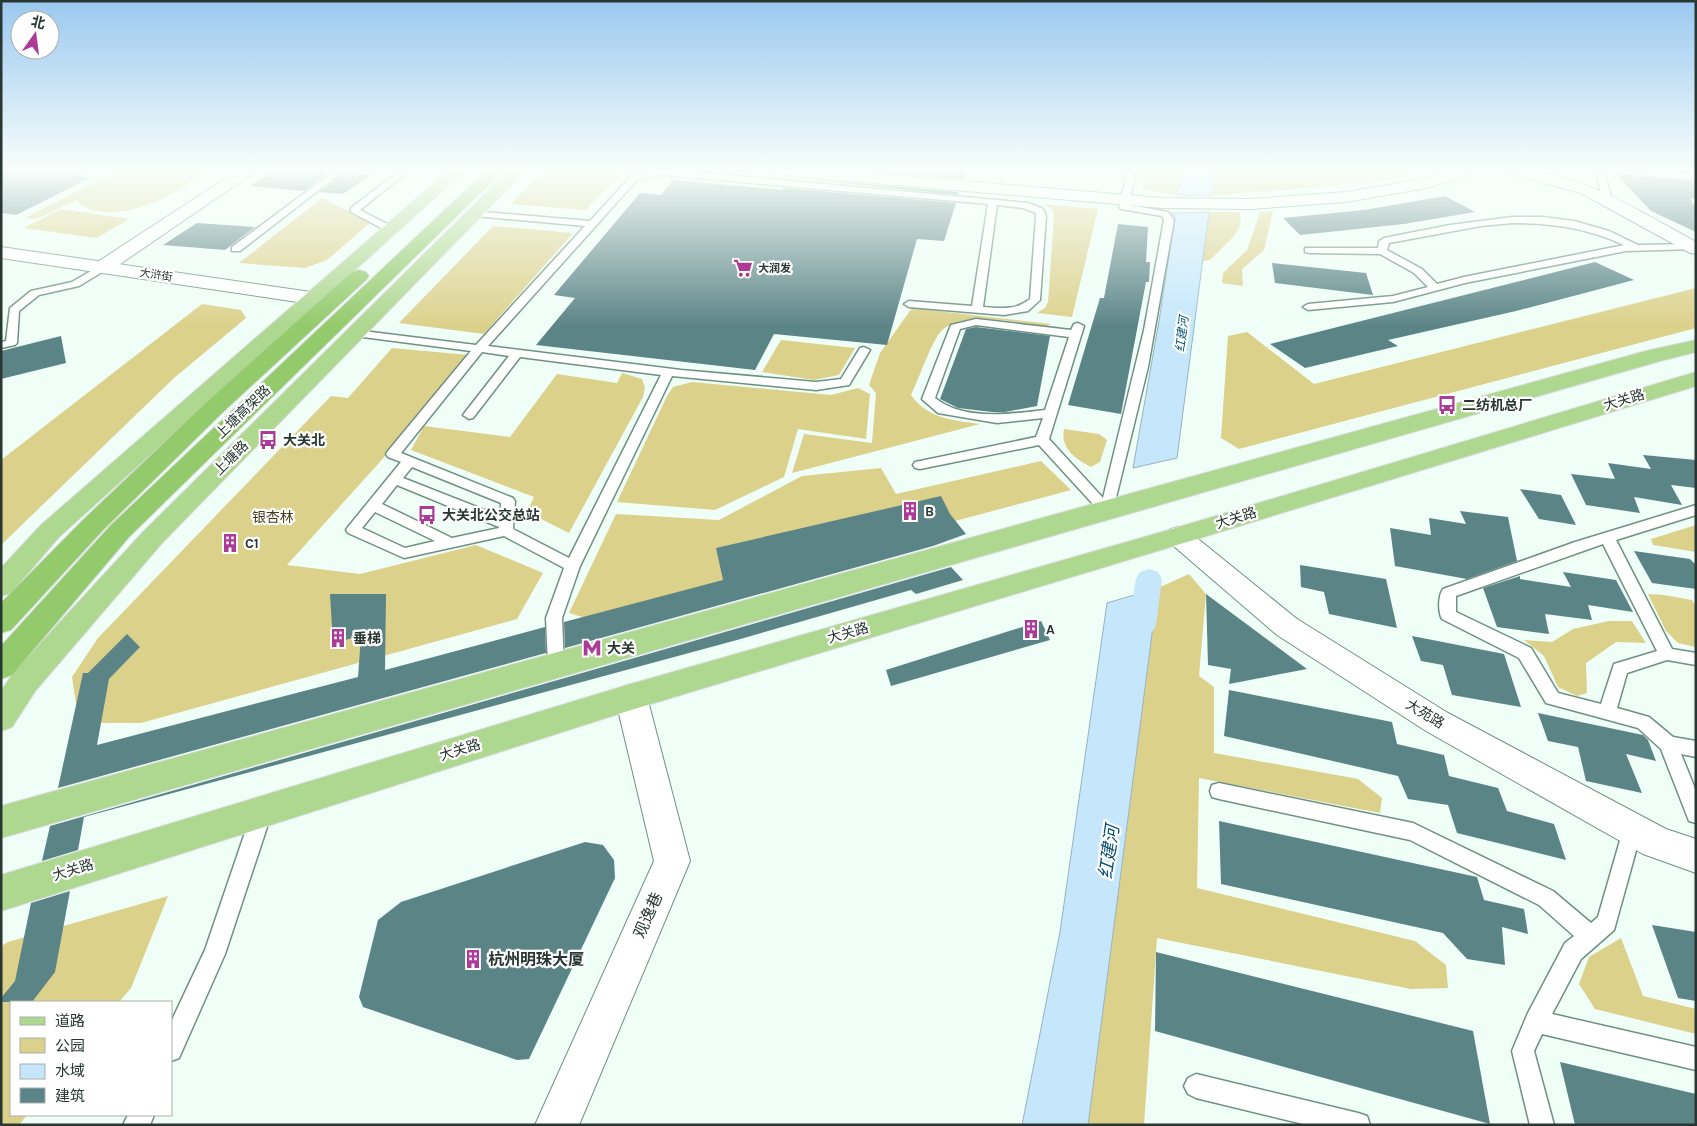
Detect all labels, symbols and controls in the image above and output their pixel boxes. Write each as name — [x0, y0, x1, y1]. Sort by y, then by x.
north arrow — [10, 10, 60, 60]
text: 北 — [29, 13, 47, 33]
supermarket icon: 大润发 — [732, 257, 754, 279]
place label: 大润发 — [758, 262, 791, 275]
street label: 大浒街 — [139, 266, 173, 284]
water label: 红建河 — [1173, 313, 1191, 353]
street label: 上塘高架路 — [212, 382, 274, 442]
street label: 大关路 — [1601, 386, 1647, 414]
bus stop icon: 二纺机总厂 — [1436, 394, 1458, 416]
place label: 二纺机总厂 — [1462, 397, 1532, 414]
bus stop icon: 大关北 — [257, 429, 279, 451]
place label: 大关北 — [283, 432, 325, 449]
street label: 上塘路 — [210, 437, 252, 479]
building icon: B — [899, 500, 921, 522]
place label: B — [925, 503, 934, 520]
bus stop icon: 大关北公交总站 — [416, 504, 438, 526]
street label: 大关路 — [1213, 504, 1259, 532]
place label: 大关北公交总站 — [442, 507, 540, 524]
park label: 银杏林 — [252, 509, 294, 526]
building icon: C1 — [219, 532, 241, 554]
place label: C1 — [245, 535, 259, 552]
building icon: A — [1020, 618, 1042, 640]
street label: 大关路 — [825, 619, 871, 647]
place label: A — [1046, 621, 1055, 638]
building icon: 垂梯 — [327, 627, 349, 649]
place label: 垂梯 — [353, 630, 381, 647]
metro station icon: 大关 — [581, 637, 603, 659]
place label: 大关 — [607, 640, 635, 657]
street label: 大苑路 — [1403, 696, 1447, 732]
street label: 大关路 — [437, 736, 483, 764]
water label: 红建河 — [1094, 821, 1124, 880]
street label: 大关路 — [50, 856, 96, 884]
street label: 观逸巷 — [630, 889, 666, 941]
building icon: 杭州明珠大厦 — [462, 948, 484, 970]
place label: 杭州明珠大厦 — [488, 950, 584, 969]
legend — [10, 1001, 172, 1116]
text: 道路 — [55, 1012, 85, 1030]
text: 公园 — [55, 1037, 85, 1055]
text: 水域 — [55, 1062, 85, 1080]
text: 建筑 — [55, 1087, 85, 1105]

